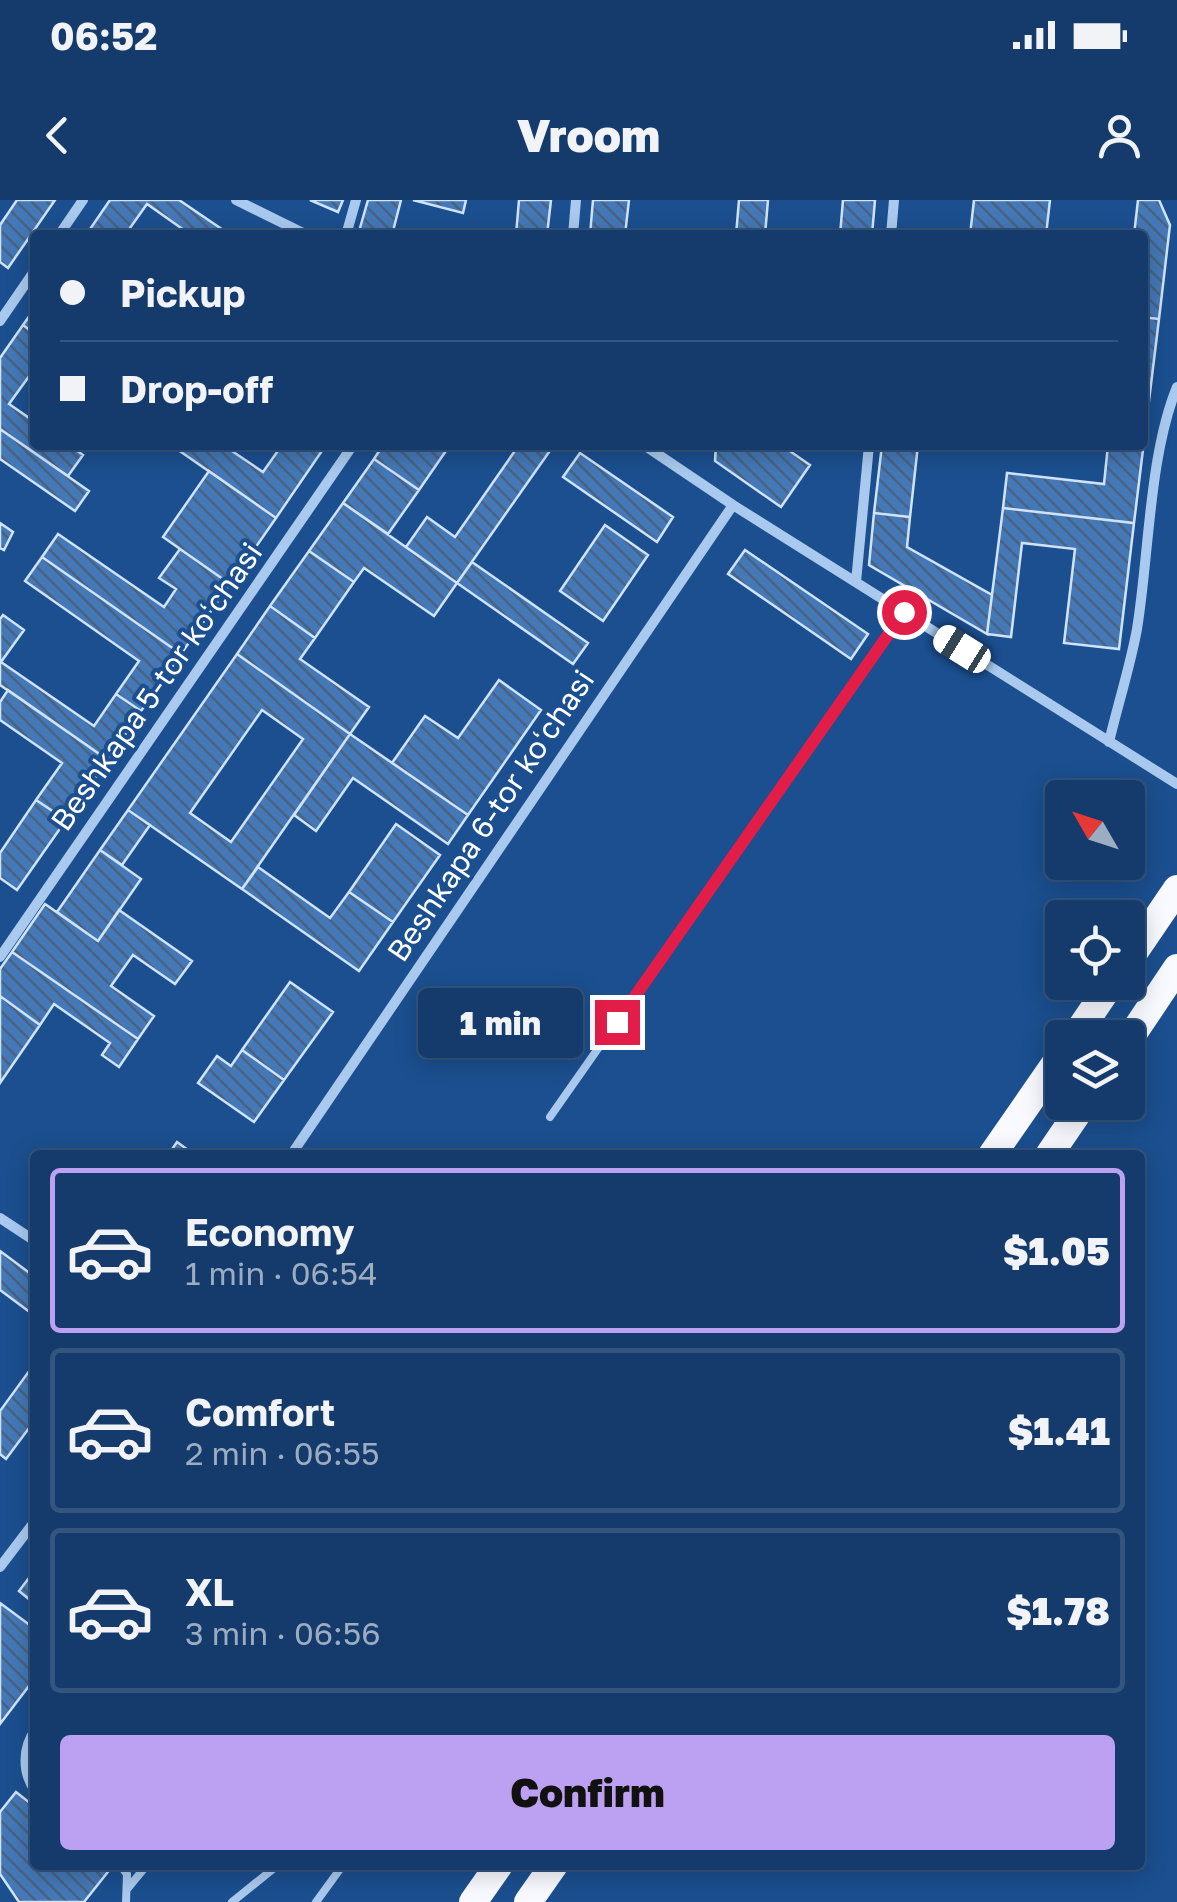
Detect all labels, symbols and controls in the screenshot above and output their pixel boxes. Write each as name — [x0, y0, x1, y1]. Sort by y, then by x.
text: 06:52 — [50, 13, 157, 58]
icon: back — [30, 108, 85, 163]
text: Vroom — [517, 108, 660, 162]
icon: person — [1092, 108, 1147, 163]
text: Pickup — [120, 270, 246, 315]
text: Drop-off — [120, 366, 273, 411]
street label: Beshkapa 5-tor koʻchasi — [43, 536, 269, 837]
route start — [882, 590, 927, 635]
car — [929, 620, 995, 678]
street label: Beshkapa 6-tor koʻchasi — [379, 663, 601, 968]
north arrow — [1045, 780, 1145, 880]
map controls — [1045, 780, 1145, 1120]
button: locate — [1045, 900, 1145, 1000]
callout: 1 min — [417, 987, 582, 1057]
route end — [595, 1000, 640, 1045]
text: 1 min — [460, 1004, 541, 1042]
button: layers — [1045, 1020, 1145, 1120]
icon: car — [65, 1206, 155, 1296]
text: Economy — [185, 1209, 354, 1254]
text: $1.05 — [1003, 1228, 1110, 1273]
text: 1 min · 06:54 — [185, 1254, 378, 1292]
icon: car — [65, 1386, 155, 1476]
text: Comfort — [185, 1389, 335, 1434]
text: $1.41 — [1008, 1408, 1110, 1453]
text: 2 min · 06:55 — [185, 1434, 380, 1472]
icon: car — [65, 1566, 155, 1656]
text: XL — [185, 1569, 234, 1614]
text: $1.78 — [1006, 1588, 1110, 1633]
text: 3 min · 06:56 — [185, 1614, 381, 1652]
button: Confirm — [60, 1735, 1115, 1850]

